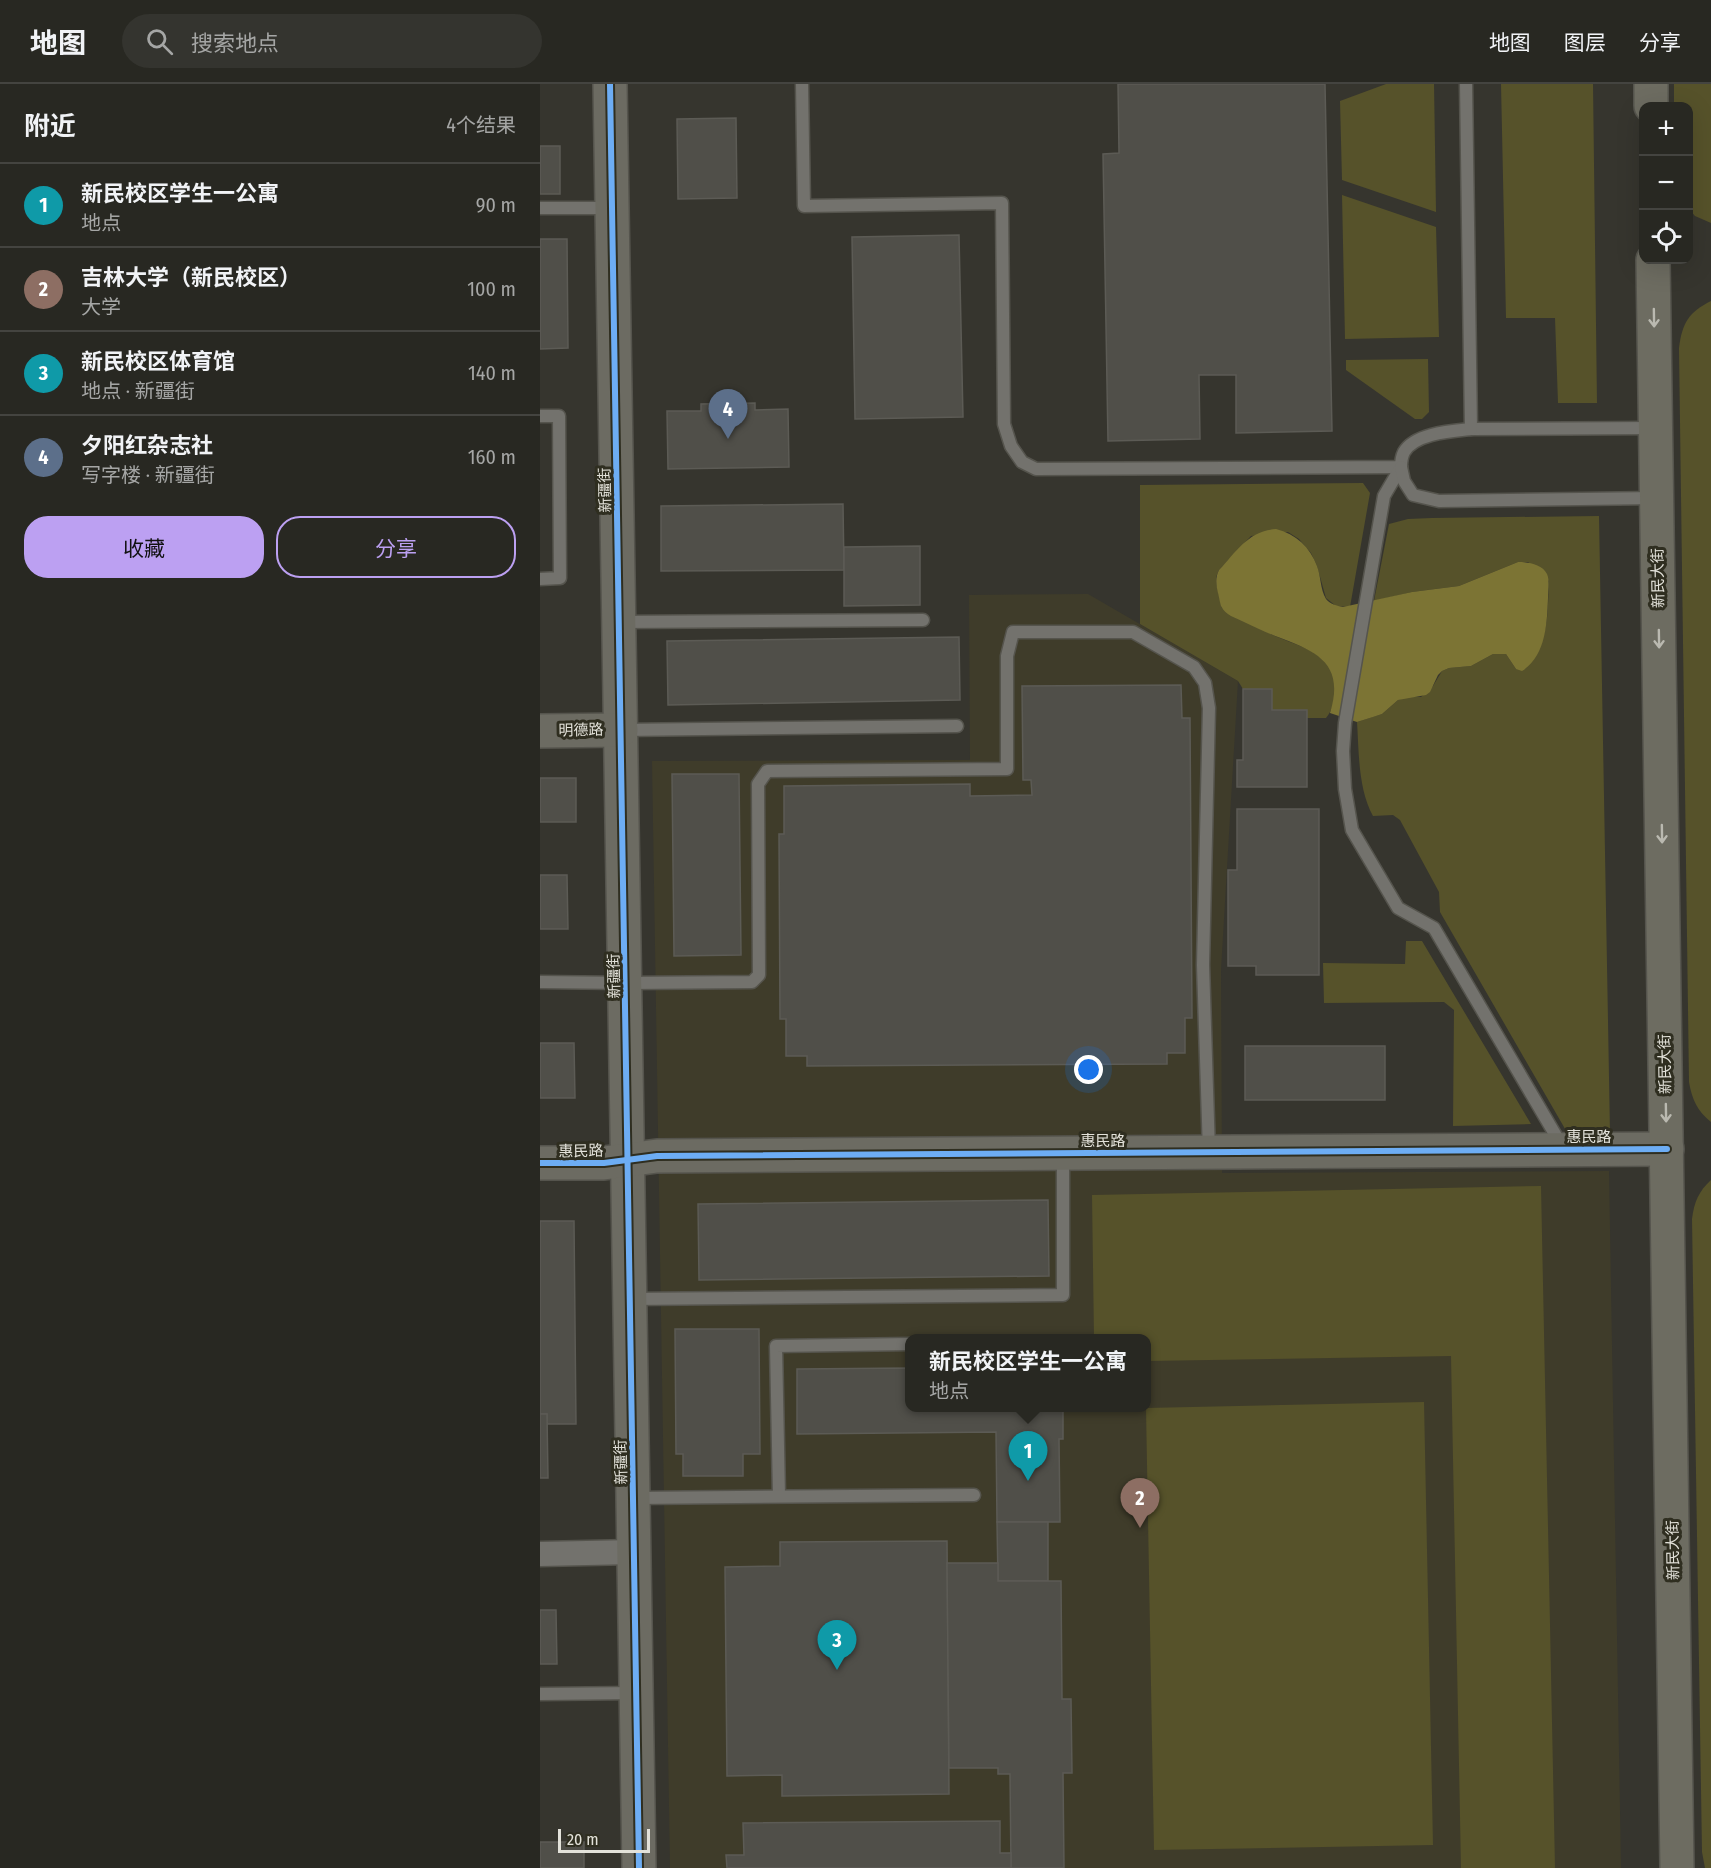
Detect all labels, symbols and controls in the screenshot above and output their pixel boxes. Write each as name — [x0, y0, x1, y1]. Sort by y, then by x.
search box — [122, 14, 542, 68]
icon: search — [143, 25, 176, 58]
text: 地图 — [30, 27, 86, 60]
text: 搜索地点 — [191, 30, 279, 57]
text: 地图 — [1489, 30, 1531, 56]
text: 图层 — [1564, 30, 1606, 56]
text: 分享 — [1639, 30, 1681, 56]
map controls — [1639, 102, 1693, 264]
button: + — [1639, 102, 1693, 156]
text: 附近 — [24, 111, 76, 142]
text: 4个结果 — [446, 113, 516, 137]
button: − — [1639, 156, 1693, 210]
text: 新民校区学生一公寓 — [81, 180, 279, 207]
text: 1 — [39, 193, 48, 217]
text: 90 m — [476, 193, 516, 217]
button: locate — [1639, 210, 1693, 264]
text: 地点 — [81, 211, 121, 235]
text: 吉林大学（新民校区） — [81, 264, 301, 291]
text: 2 — [39, 277, 48, 301]
text: 100 m — [467, 277, 516, 301]
text: 大学 — [81, 295, 121, 319]
one-way arrow — [1648, 307, 1660, 327]
text: 新民校区体育馆 — [81, 348, 235, 375]
text: 3 — [39, 361, 48, 385]
text: 140 m — [468, 361, 516, 385]
text: 地点 · 新疆街 — [81, 379, 195, 403]
pin: 4 — [708, 390, 747, 439]
text: 夕阳红杂志社 — [81, 432, 213, 459]
text: 4 — [38, 445, 49, 469]
text: 160 m — [468, 445, 516, 469]
text: 写字楼 · 新疆街 — [81, 463, 215, 487]
street label: 新疆街 — [596, 467, 614, 513]
button: 收藏 — [24, 516, 264, 578]
button: 分享 — [276, 516, 516, 578]
street label: 新民大街 — [1648, 548, 1668, 608]
one-way arrow — [1653, 628, 1665, 648]
street label: 明德路 — [558, 721, 604, 739]
one-way arrow — [1656, 823, 1668, 843]
street label: 新疆街 — [605, 953, 623, 999]
street label: 新民大街 — [1655, 1034, 1675, 1094]
your location — [1074, 1055, 1103, 1084]
one-way arrow — [1660, 1102, 1672, 1122]
street label: 惠民路 — [1566, 1128, 1612, 1146]
street label: 惠民路 — [1080, 1132, 1126, 1150]
street label: 惠民路 — [558, 1142, 604, 1160]
popup — [905, 1334, 1151, 1412]
text: 新民校区学生一公寓 — [929, 1348, 1127, 1375]
text: 地点 — [929, 1379, 969, 1403]
pin: 1 — [1008, 1432, 1048, 1481]
street label: 新疆街 — [612, 1439, 630, 1485]
pin: 2 — [1120, 1478, 1160, 1528]
street label: 新民大街 — [1663, 1520, 1683, 1580]
pin: 3 — [818, 1620, 856, 1670]
scale bar — [558, 1826, 650, 1854]
text: 20 m — [567, 1830, 598, 1849]

